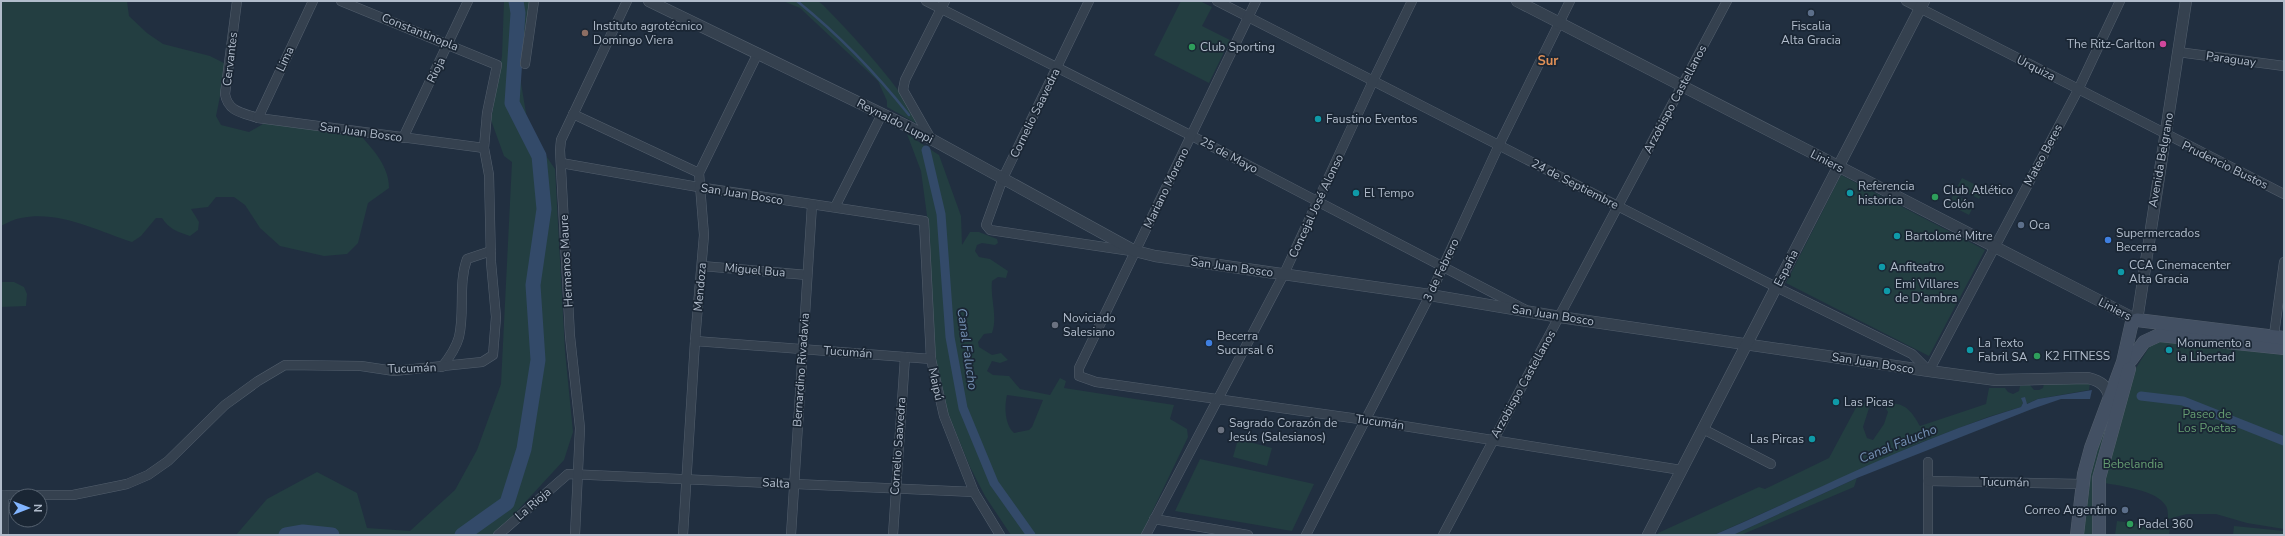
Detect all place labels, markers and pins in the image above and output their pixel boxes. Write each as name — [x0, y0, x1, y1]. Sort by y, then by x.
marker: Fiscalia Alta Gracia — [1806, 8, 1816, 18]
place label: Instituto agrotécnico Domingo Viera — [593, 18, 703, 48]
place label: Fiscalia Alta Gracia — [1781, 18, 1841, 48]
marker: Instituto agrotécnico Domingo Viera — [580, 28, 590, 38]
place label: The Ritz-Carlton — [2067, 36, 2155, 52]
place label: Club Sporting — [1200, 39, 1275, 55]
marker: The Ritz-Carlton — [2158, 39, 2168, 49]
marker: Club Sporting — [1187, 42, 1197, 52]
place label: Faustino Eventos — [1326, 111, 1418, 127]
marker: Faustino Eventos — [1313, 114, 1323, 124]
place label: Referencia historica — [1858, 178, 1915, 208]
place label: Club Atlético Colón — [1943, 182, 2014, 212]
place label: El Tempo — [1364, 185, 1415, 201]
marker: El Tempo — [1351, 188, 1361, 198]
marker: Referencia historica — [1845, 188, 1855, 198]
marker: Club Atlético Colón — [1930, 192, 1940, 202]
place label: Oca — [2029, 217, 2050, 233]
marker: Oca — [2016, 220, 2026, 230]
place label: Supermercados Becerra — [2116, 225, 2200, 255]
place label: Bartolomé Mitre — [1905, 228, 1993, 244]
marker: Bartolomé Mitre — [1892, 231, 1902, 241]
marker: Supermercados Becerra — [2103, 235, 2113, 245]
place label: CCA Cinemacenter Alta Gracia — [2129, 257, 2231, 287]
place label: Anfiteatro — [1890, 259, 1945, 275]
marker: Anfiteatro — [1877, 262, 1887, 272]
marker: CCA Cinemacenter Alta Gracia — [2116, 267, 2126, 277]
place label: Emi Villares de D'ambra — [1895, 276, 1959, 306]
marker: Emi Villares de D'ambra — [1882, 286, 1892, 296]
place label: Noviciado Salesiano — [1063, 310, 1116, 340]
marker: Noviciado Salesiano — [1050, 320, 1060, 330]
place label: Becerra Sucursal 6 — [1217, 328, 1274, 358]
place label: La Texto Fabril SA — [1978, 335, 2028, 365]
place label: Monumento a la Libertad — [2177, 335, 2251, 365]
marker: Becerra Sucursal 6 — [1204, 338, 1214, 348]
marker: La Texto Fabril SA — [1965, 345, 1975, 355]
marker: Monumento a la Libertad — [2164, 345, 2174, 355]
place label: K2 FITNESS — [2045, 348, 2110, 364]
marker: K2 FITNESS — [2032, 351, 2042, 361]
place label: Las Picas — [1844, 394, 1894, 410]
marker: Las Picas — [1831, 397, 1841, 407]
place label: Sagrado Corazón de Jesús (Salesianos) — [1228, 415, 1337, 445]
marker: Sagrado Corazón de Jesús (Salesianos) — [1216, 425, 1226, 435]
place label: Las Pircas — [1750, 431, 1804, 447]
marker: Las Pircas — [1807, 434, 1817, 444]
place label: Correo Argentino — [2024, 502, 2117, 518]
marker: Correo Argentino — [2120, 505, 2130, 515]
place label: Padel 360 — [2138, 516, 2193, 532]
marker: Padel 360 — [2125, 519, 2135, 529]

